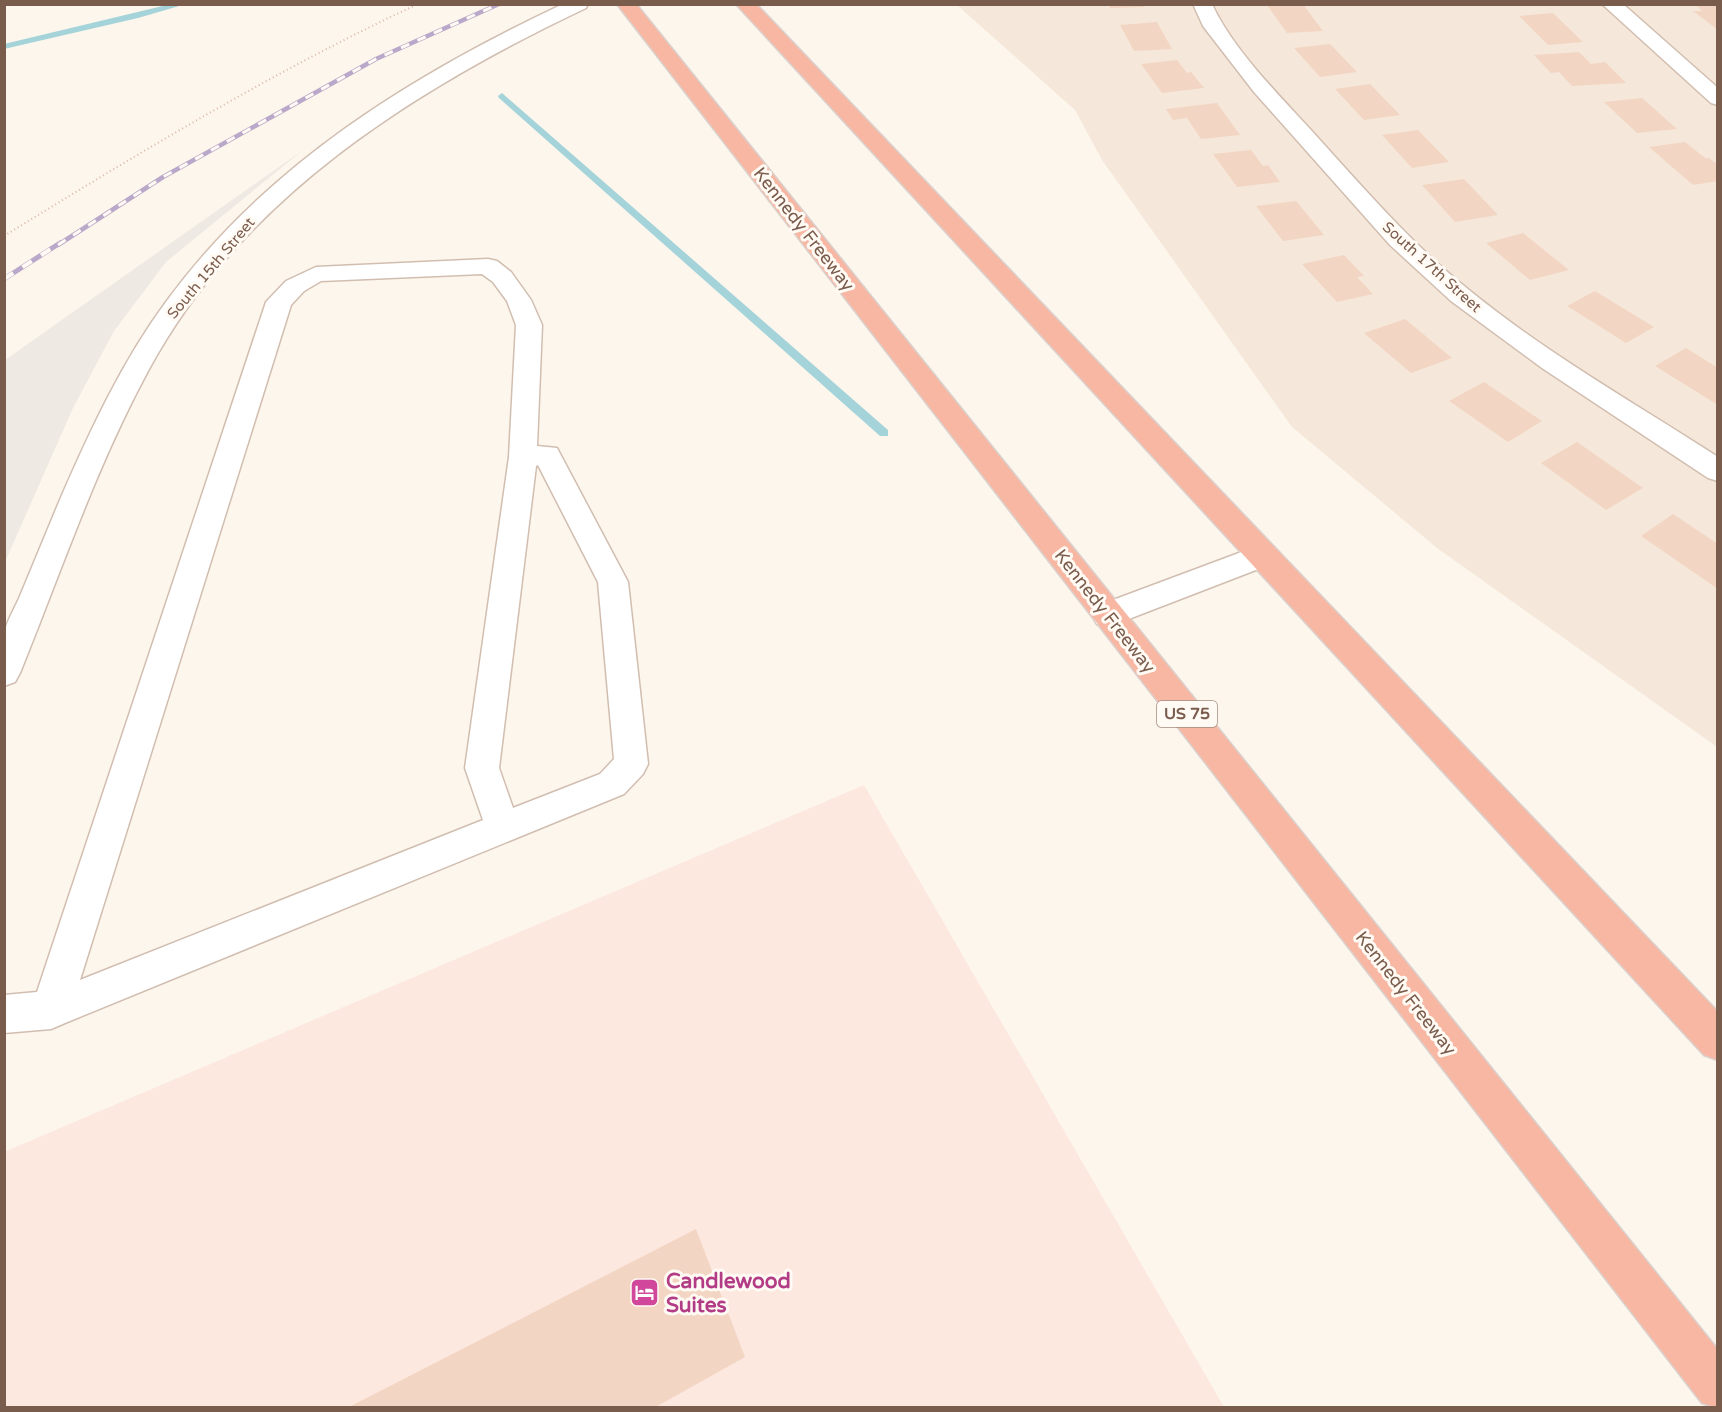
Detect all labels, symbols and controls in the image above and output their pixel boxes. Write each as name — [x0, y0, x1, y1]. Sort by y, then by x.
street label: Kennedy Freeway — [749, 163, 859, 296]
street label: South 15th Street — [163, 213, 259, 322]
street label: South 17th Street — [1379, 218, 1485, 316]
street label: Kennedy Freeway — [1050, 545, 1160, 678]
road number: US 75 — [1157, 701, 1217, 727]
street label: Kennedy Freeway — [1351, 927, 1461, 1060]
place label: Candlewood Suites — [666, 1269, 791, 1318]
hotel icon: Candlewood Suites — [629, 1277, 661, 1309]

